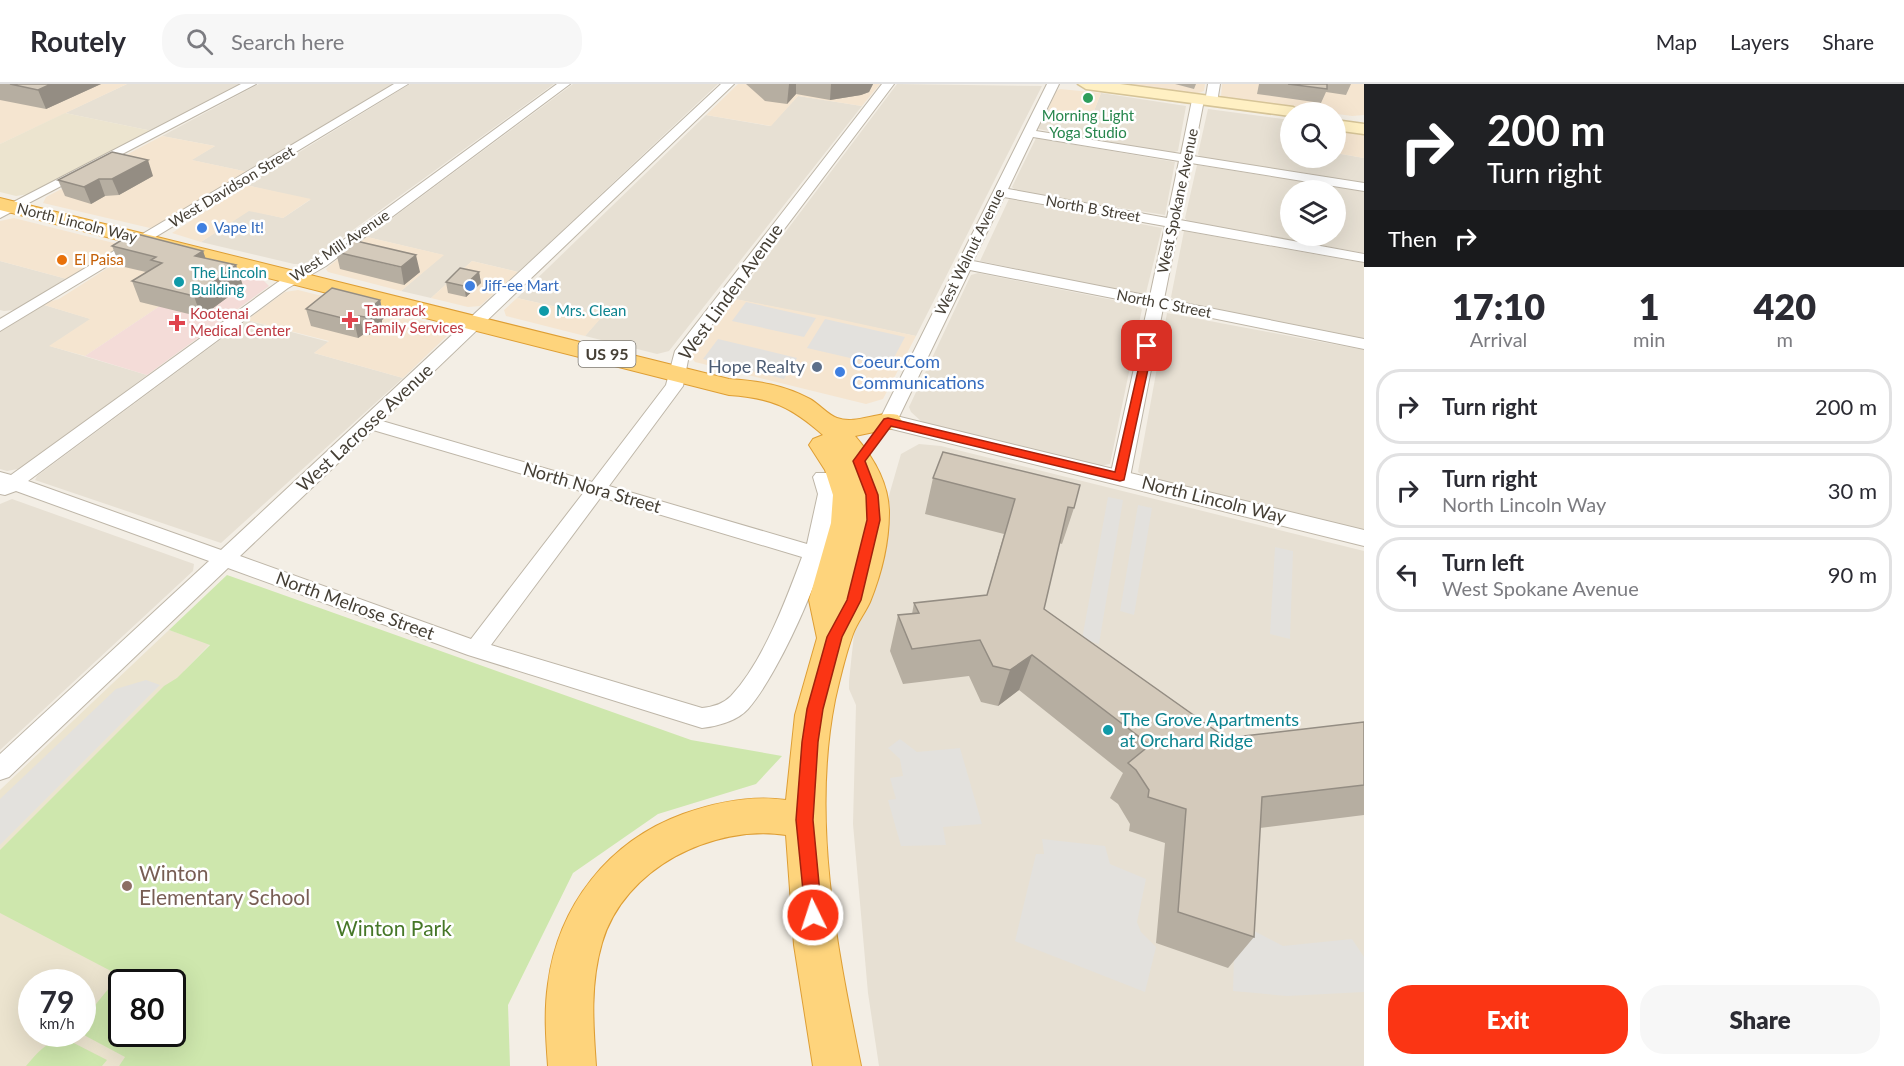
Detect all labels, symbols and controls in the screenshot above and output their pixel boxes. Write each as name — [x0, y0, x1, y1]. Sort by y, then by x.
search box — [162, 14, 582, 68]
text: Routely — [30, 24, 126, 58]
icon: search — [183, 25, 216, 58]
text: Search here — [231, 28, 344, 55]
text: Map — [1656, 29, 1697, 54]
text: Layers — [1730, 29, 1789, 54]
text: Share — [1822, 29, 1874, 54]
marker: Morning Light Yoga Studio — [1081, 91, 1095, 105]
map controls — [1280, 102, 1346, 246]
button: search — [1280, 102, 1346, 168]
text: 200 m — [1487, 105, 1605, 155]
place label: Morning Light Yoga Studio — [1042, 106, 1135, 141]
icon: right — [1388, 108, 1466, 186]
street label: West Spokane Avenue — [1153, 127, 1201, 275]
street label: West Davidson Street — [165, 141, 298, 231]
text: Turn right — [1487, 156, 1602, 189]
button: layers — [1280, 180, 1346, 246]
street label: West Walnut Avenue — [931, 185, 1008, 318]
street label: North B Street — [1044, 191, 1143, 225]
street label: North Lincoln Way — [15, 198, 139, 246]
street label: West Mill Avenue — [286, 205, 393, 285]
place label: Vape It! — [214, 218, 264, 236]
street label: West Linden Avenue — [673, 219, 787, 364]
marker: Vape It! — [195, 221, 209, 235]
icon: right — [1449, 222, 1482, 255]
text: Then — [1388, 225, 1437, 252]
place label: El Paisa — [74, 250, 124, 268]
marker: El Paisa — [55, 253, 69, 267]
place label: The Lincoln Building — [191, 263, 267, 298]
marker: The Lincoln Building — [172, 275, 186, 289]
place label: Jiff-ee Mart — [482, 276, 559, 294]
marker: Jiff-ee Mart — [463, 279, 477, 293]
text: 17:10 — [1452, 284, 1545, 328]
text: 1 — [1639, 284, 1660, 328]
text: 420 — [1753, 284, 1816, 328]
street label: North C Street — [1115, 285, 1214, 321]
place label: Tamarack Family Services — [364, 301, 464, 336]
place label: Mrs. Clean — [556, 301, 626, 319]
place label: Kootenai Medical Center — [190, 304, 291, 339]
marker: Mrs. Clean — [537, 304, 551, 318]
marker: Tamarack Family Services — [341, 311, 359, 329]
marker: Kootenai Medical Center — [168, 314, 186, 332]
pin — [1121, 320, 1172, 371]
text: Arrival — [1470, 327, 1527, 351]
text: min — [1633, 327, 1665, 351]
text: m — [1776, 327, 1793, 351]
icon: arrive — [1130, 329, 1163, 362]
road number: US 95 — [578, 341, 636, 367]
place label: Coeur.Com Communications — [852, 350, 985, 393]
place label: Hope Realty — [708, 355, 806, 377]
street label: West Lacrosse Avenue — [292, 359, 437, 496]
marker: Hope Realty — [810, 360, 824, 374]
marker: Coeur.Com Communications — [833, 365, 847, 379]
icon: right — [1391, 390, 1424, 423]
text: Turn right — [1442, 393, 1537, 420]
text: 200 m — [1815, 393, 1877, 420]
street label: North Nora Street — [521, 457, 664, 517]
text: Turn right — [1442, 465, 1537, 492]
street label: North Lincoln Way — [1140, 470, 1289, 528]
icon: right — [1391, 474, 1424, 507]
text: 30 m — [1828, 477, 1877, 504]
text: North Lincoln Way — [1442, 492, 1606, 516]
text: Turn left — [1442, 549, 1524, 576]
icon: left — [1391, 558, 1424, 591]
text: 90 m — [1828, 561, 1877, 588]
street label: North Melrose Street — [273, 566, 438, 644]
text: West Spokane Avenue — [1442, 576, 1639, 600]
place label: The Grove Apartments at Orchard Ridge — [1120, 708, 1299, 751]
marker: The Grove Apartments at Orchard Ridge — [1101, 723, 1115, 737]
place label: Winton Elementary School — [139, 860, 310, 909]
marker: Winton Elementary School — [120, 879, 134, 893]
position arrow — [781, 883, 845, 947]
park label: Winton Park — [336, 915, 452, 940]
speed limit sign: 80 — [108, 969, 186, 1047]
text: 79 — [40, 983, 74, 1019]
button: Exit — [1388, 985, 1628, 1054]
button: Share — [1640, 985, 1880, 1054]
text: km/h — [39, 1014, 75, 1032]

